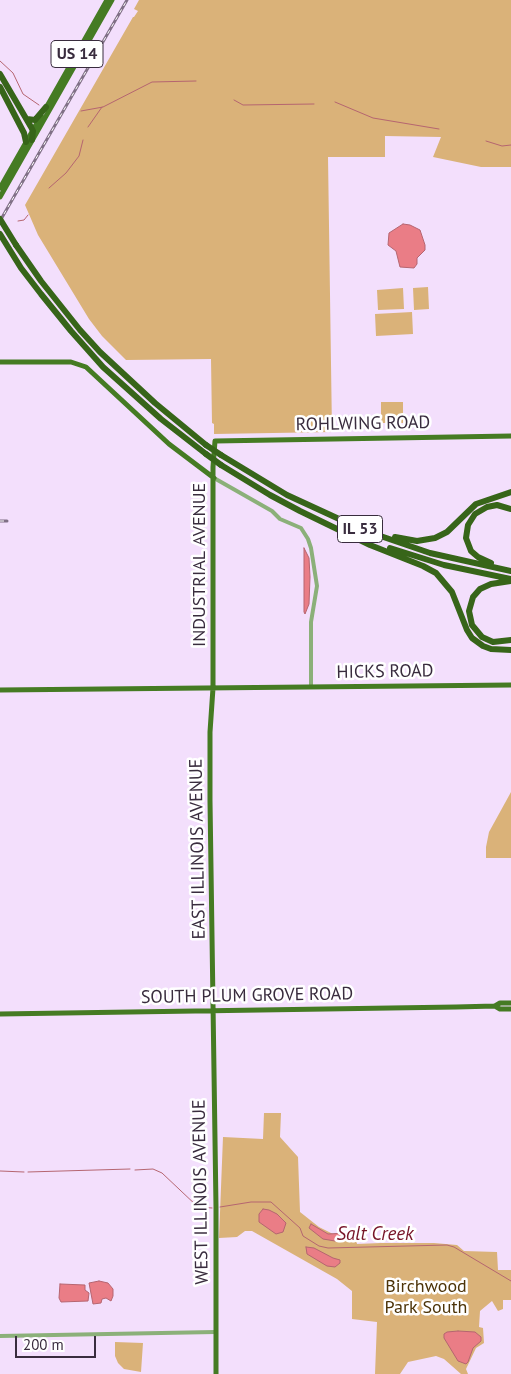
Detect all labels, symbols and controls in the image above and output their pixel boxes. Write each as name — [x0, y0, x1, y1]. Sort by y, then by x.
road number: US 14 — [51, 41, 103, 68]
street label: ROHLWING ROAD — [296, 412, 430, 436]
street label: INDUSTRIAL AVENUE — [189, 483, 211, 647]
road number: IL 53 — [338, 516, 382, 542]
street label: HICKS ROAD — [336, 660, 434, 684]
street label: EAST ILLINOIS AVENUE — [186, 758, 210, 940]
street label: SOUTH PLUM GROVE ROAD — [141, 983, 353, 1009]
street label: WEST ILLINOIS AVENUE — [189, 1099, 213, 1285]
water label: Salt Creek — [336, 1224, 414, 1246]
park label: Birchwood Park South — [385, 1276, 467, 1318]
scale bar — [18, 1326, 99, 1358]
text: 200 m — [23, 1335, 64, 1354]

